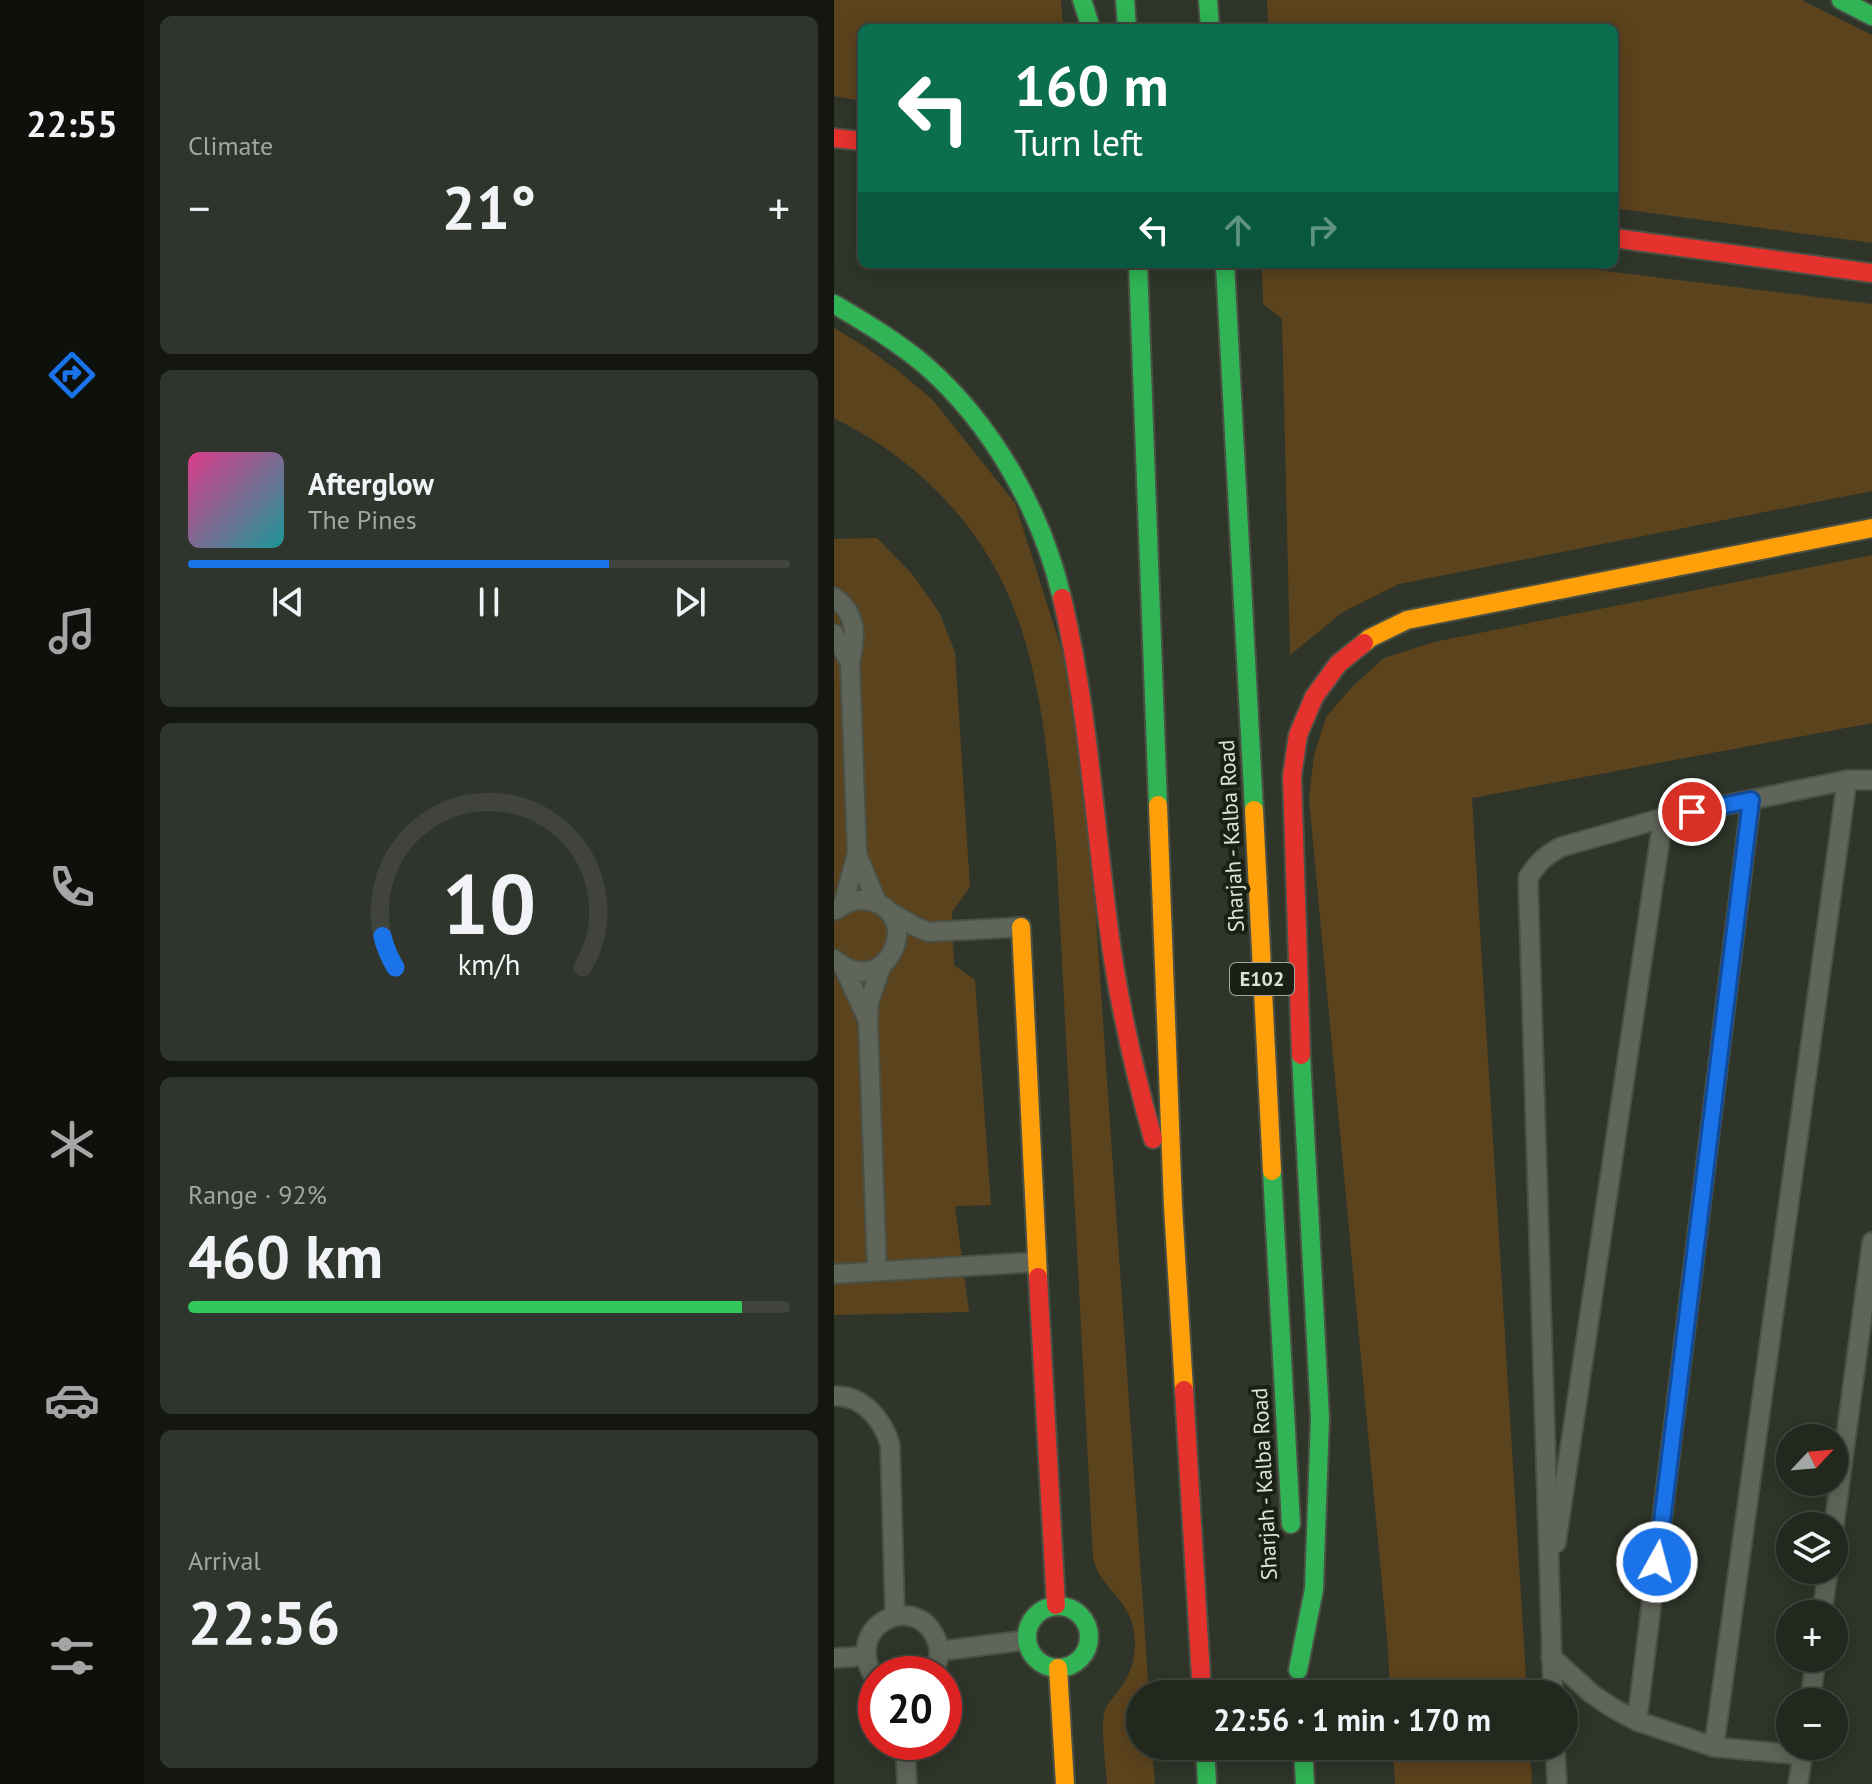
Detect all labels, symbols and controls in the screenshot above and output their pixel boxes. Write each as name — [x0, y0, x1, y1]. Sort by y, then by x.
text: 160 m — [1014, 49, 1169, 121]
icon: left — [882, 56, 986, 160]
text: 22:55 — [26, 100, 118, 147]
text: Turn left — [1014, 119, 1143, 166]
text: Climate — [188, 129, 273, 162]
text: 21° — [442, 168, 536, 246]
text: − — [188, 179, 210, 236]
text: + — [768, 179, 790, 236]
icon: left — [1132, 208, 1176, 252]
icon: ahead — [1216, 208, 1260, 252]
icon: right — [1300, 208, 1344, 252]
icon: directions — [44, 347, 100, 403]
text: Afterglow — [308, 464, 434, 503]
text: The Pines — [308, 503, 417, 536]
icon: previous — [266, 580, 310, 624]
icon: pause — [467, 580, 511, 624]
icon: next — [668, 580, 712, 624]
icon: music — [44, 603, 100, 659]
street label: Sharjah - Kalba Road — [1212, 739, 1250, 933]
pin — [1658, 778, 1726, 846]
icon: arrive — [1670, 790, 1714, 834]
text: 10 — [442, 849, 536, 957]
icon: phone — [44, 859, 100, 915]
text: km/h — [458, 946, 520, 983]
road number: E102 — [1230, 963, 1294, 995]
icon: climate — [44, 1116, 100, 1172]
text: Range · 92% — [188, 1178, 327, 1211]
text: 460 km — [188, 1217, 383, 1295]
icon: car — [44, 1372, 100, 1428]
street label: Sharjah - Kalba Road — [1245, 1387, 1283, 1581]
north arrow — [1776, 1424, 1848, 1496]
map controls — [1776, 1424, 1848, 1760]
button: layers — [1776, 1512, 1848, 1584]
position arrow — [1615, 1520, 1699, 1604]
text: Arrival — [188, 1544, 261, 1577]
text: 22:56 — [188, 1583, 340, 1661]
button: + — [1776, 1600, 1848, 1672]
icon: filters — [44, 1628, 100, 1684]
speed limit sign: 20 — [858, 1656, 962, 1760]
button: − — [1776, 1688, 1848, 1760]
text: 22:56 · 1 min · 170 m — [1213, 1700, 1491, 1739]

